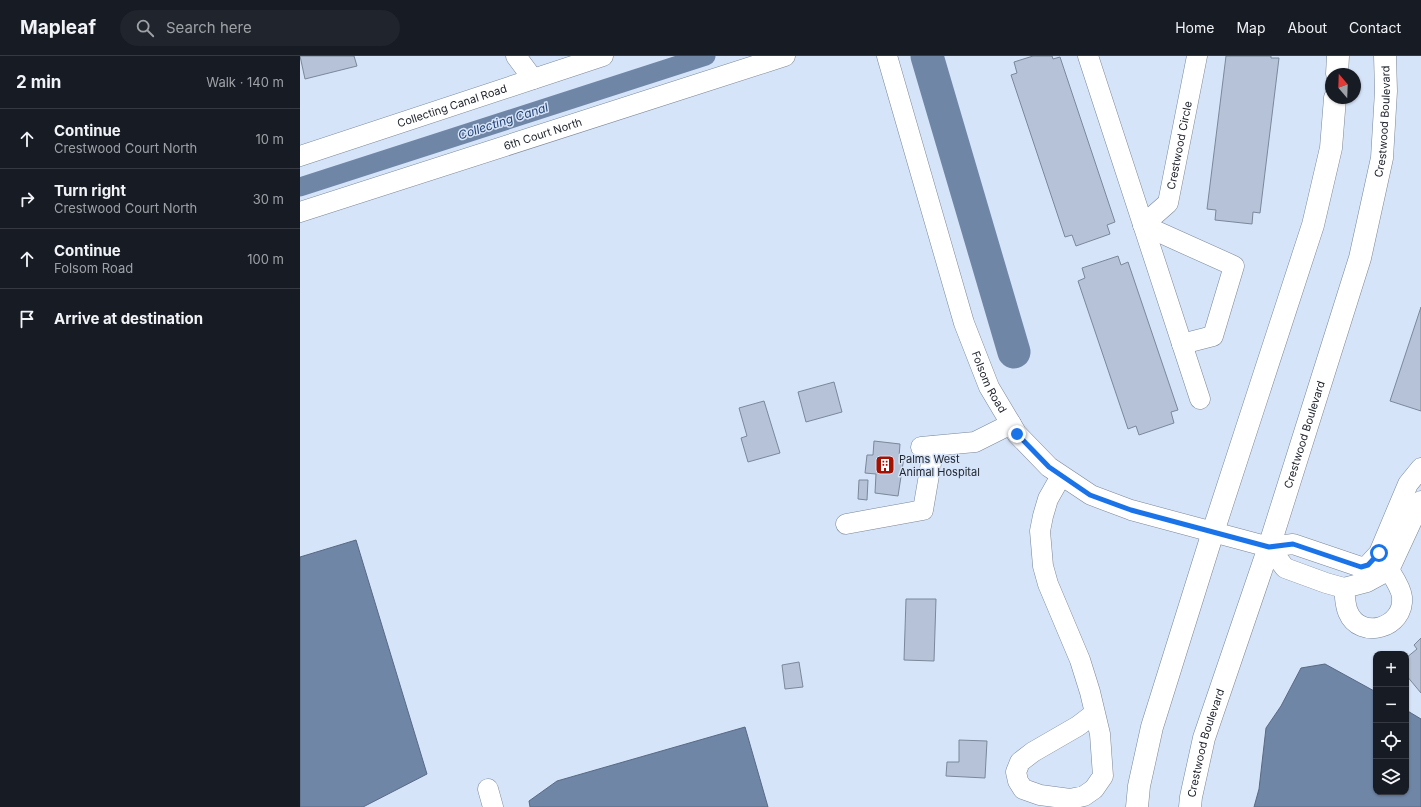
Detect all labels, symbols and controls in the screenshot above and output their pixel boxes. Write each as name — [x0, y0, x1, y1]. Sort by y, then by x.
search box — [120, 10, 400, 46]
text: Mapleaf — [20, 16, 96, 39]
icon: search — [134, 17, 156, 39]
text: Search here — [166, 18, 252, 37]
text: Home — [1175, 19, 1214, 36]
text: Map — [1236, 19, 1266, 36]
text: About — [1288, 19, 1327, 36]
text: Contact — [1349, 19, 1401, 36]
street label: Crestwood Boulevard — [1371, 65, 1393, 179]
north arrow — [1325, 68, 1361, 104]
text: 2 min — [16, 72, 61, 92]
text: Walk · 140 m — [206, 74, 284, 90]
street label: Collecting Canal Road — [396, 82, 508, 130]
water label: Collecting Canal — [456, 100, 550, 142]
street label: Crestwood Circle — [1164, 100, 1195, 191]
street label: 6th Court North — [502, 115, 584, 153]
text: Continue — [54, 121, 121, 140]
icon: ahead — [16, 128, 38, 150]
text: 10 m — [255, 131, 284, 147]
text: Crestwood Court North — [54, 140, 197, 156]
text: Turn right — [54, 181, 126, 200]
icon: right — [16, 188, 38, 210]
text: 30 m — [253, 191, 284, 207]
text: Crestwood Court North — [54, 200, 197, 216]
text: Continue — [54, 241, 121, 260]
icon: ahead — [16, 248, 38, 270]
text: 100 m — [247, 251, 284, 267]
text: Folsom Road — [54, 260, 133, 276]
icon: arrive — [16, 308, 38, 330]
text: Arrive at destination — [54, 309, 203, 328]
street label: Folsom Road — [969, 349, 1010, 415]
street label: Crestwood Boulevard — [1281, 379, 1328, 490]
route end — [1008, 425, 1026, 443]
place label: Palms West Animal Hospital — [899, 452, 980, 479]
building icon: Palms West Animal Hospital — [874, 454, 896, 476]
route start — [1370, 544, 1388, 562]
map controls — [1373, 651, 1409, 795]
button: + — [1373, 651, 1409, 687]
street label: Crestwood Boulevard — [1184, 687, 1227, 799]
button: − — [1373, 687, 1409, 723]
button: locate — [1373, 723, 1409, 759]
button: layers — [1373, 759, 1409, 795]

